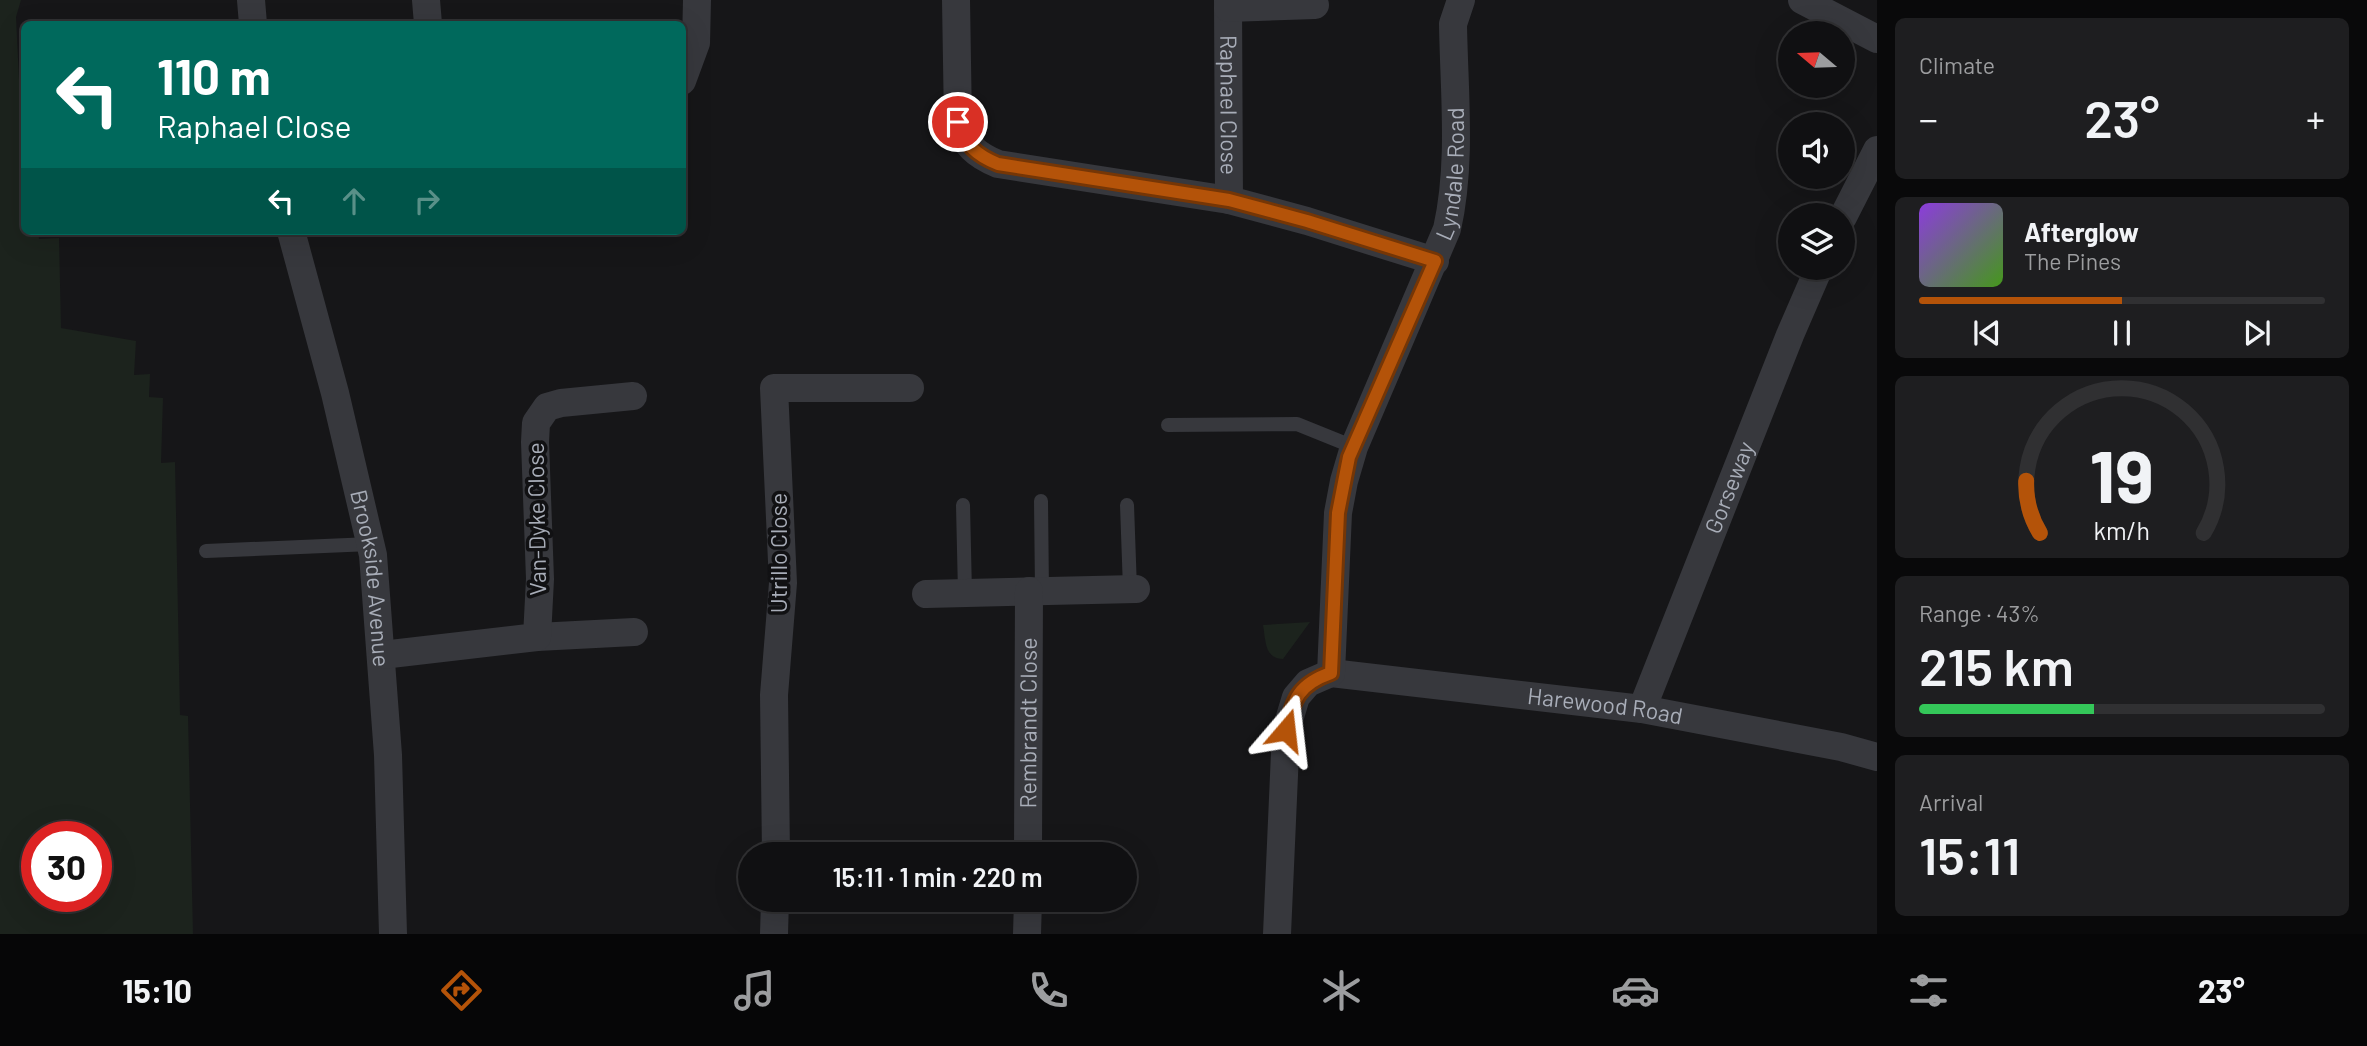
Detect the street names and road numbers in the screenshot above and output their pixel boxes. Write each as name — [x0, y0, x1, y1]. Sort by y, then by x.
street label: Raphael Close — [1215, 35, 1244, 175]
street label: Lyndale Road — [1429, 107, 1469, 244]
street label: Gorseway — [1698, 437, 1760, 537]
street label: Van-Dyke Close — [521, 442, 551, 596]
street label: Brookside Avenue — [345, 487, 396, 668]
street label: Utrillo Close — [764, 493, 792, 613]
street label: Rembrandt Close — [1013, 637, 1042, 808]
street label: Harewood Road — [1526, 681, 1685, 729]

